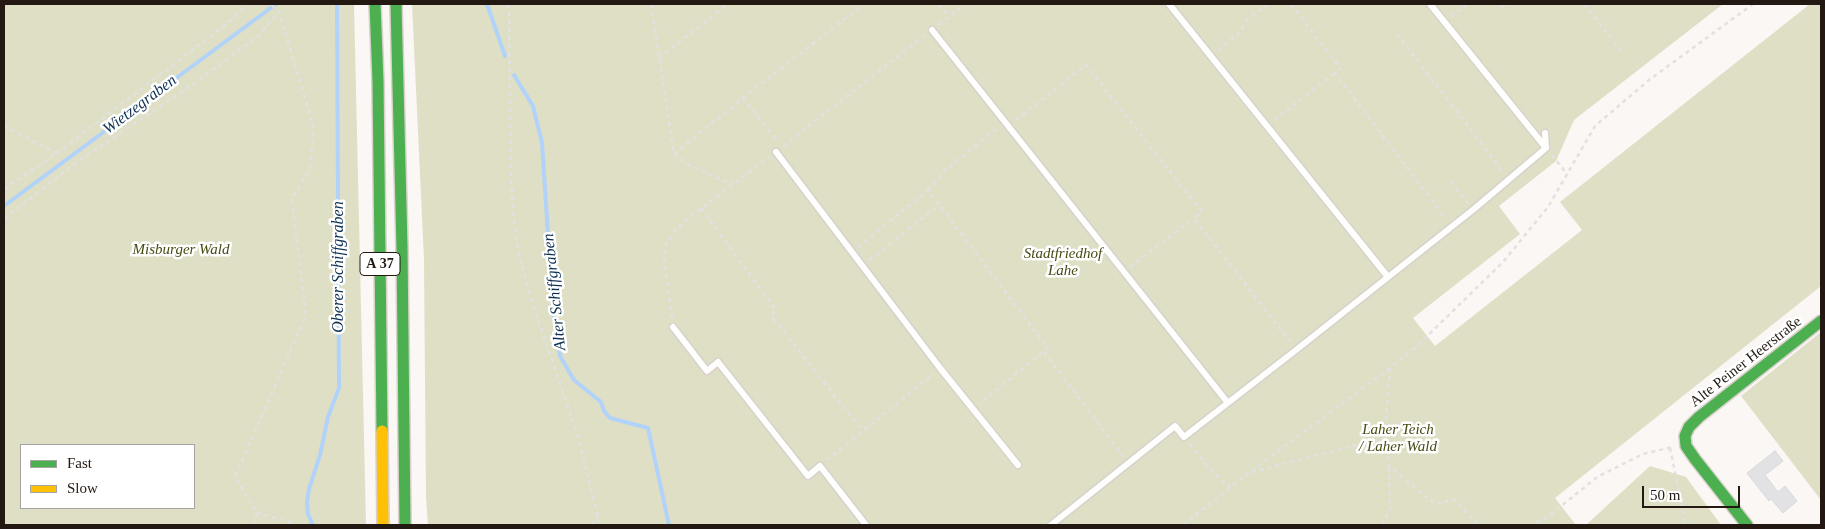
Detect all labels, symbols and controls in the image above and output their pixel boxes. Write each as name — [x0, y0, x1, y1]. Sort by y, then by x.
water label: Wietzegraben — [99, 71, 181, 139]
water label: Oberer Schiffgraben — [329, 201, 349, 333]
water label: Alter Schiffgraben — [539, 232, 571, 352]
park label: Misburger Wald — [133, 241, 229, 259]
park label: Stadtfriedhof Lahe — [1024, 245, 1102, 280]
road number: A 37 — [360, 252, 400, 276]
street label: Alte Peiner Heerstraße — [1687, 313, 1805, 411]
park label: Laher Teich / Laher Wald — [1359, 421, 1437, 456]
legend — [20, 444, 195, 509]
text: Fast — [67, 455, 92, 471]
scale bar — [1645, 476, 1742, 508]
text: Slow — [67, 480, 98, 496]
text: 50 m — [1650, 487, 1680, 503]

